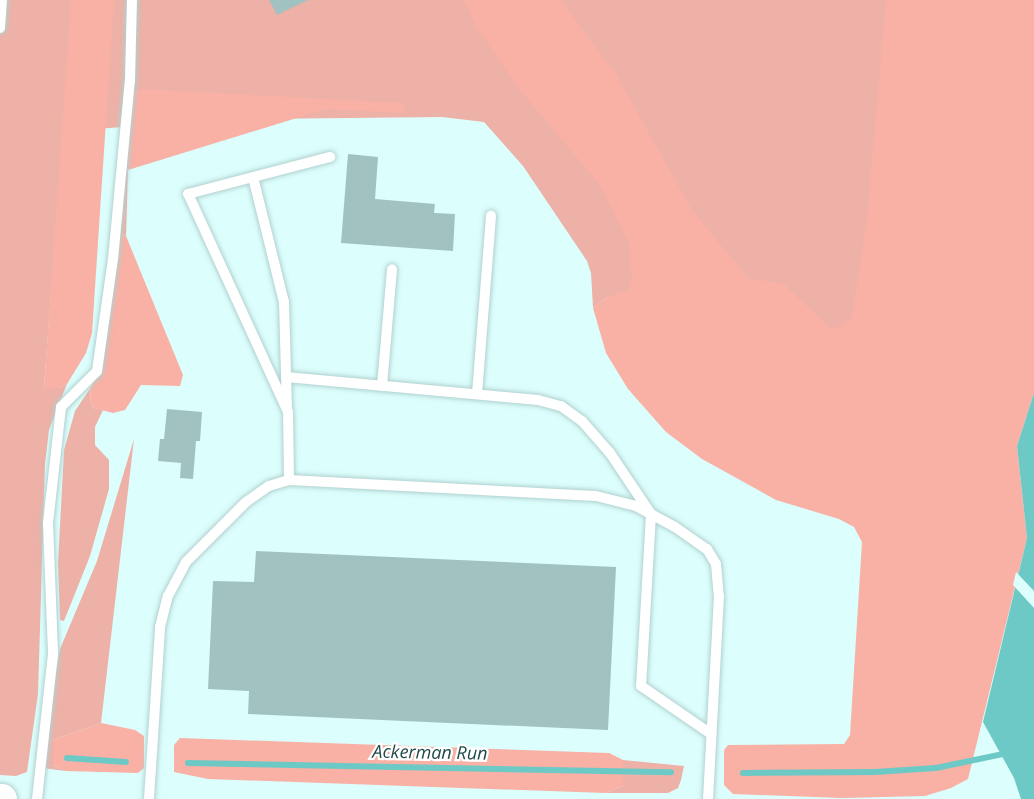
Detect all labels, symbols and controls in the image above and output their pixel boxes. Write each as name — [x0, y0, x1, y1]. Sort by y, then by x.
water label: Ackerman Run — [372, 740, 488, 764]

